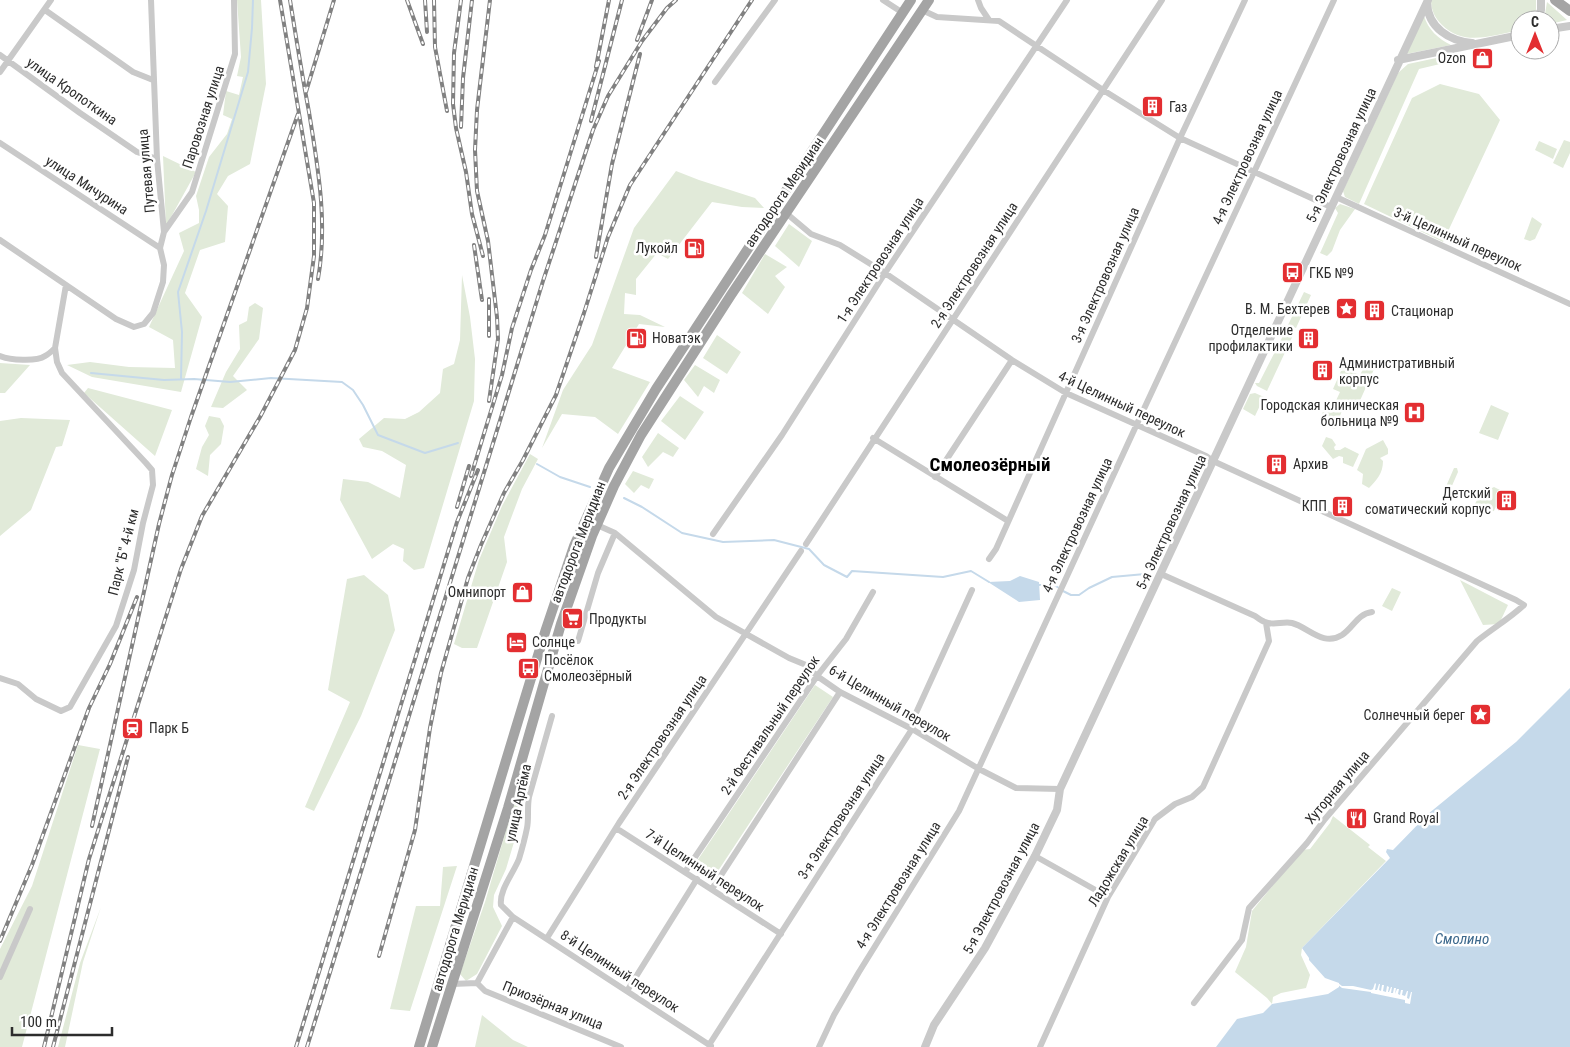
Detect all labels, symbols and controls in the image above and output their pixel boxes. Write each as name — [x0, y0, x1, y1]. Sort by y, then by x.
north arrow — [1510, 10, 1560, 60]
text: С — [1531, 14, 1539, 30]
shop icon: Ozon — [1470, 46, 1494, 70]
place label: Ozon — [1438, 50, 1466, 66]
street label: улица Кропоткина — [24, 54, 120, 128]
street label: Паровозная улица — [179, 63, 227, 171]
street label: 5-я Электровозная улица — [1303, 85, 1379, 225]
street label: 4-я Электровозная улица — [1209, 87, 1285, 227]
building icon: Газ — [1141, 95, 1165, 119]
place label: Газ — [1169, 99, 1187, 115]
street label: Путевая улица — [134, 128, 158, 214]
street label: автодорога Меридиан — [741, 134, 827, 250]
street label: улица Мичурина — [43, 152, 131, 218]
street label: 1-я Электровозная улица — [833, 194, 927, 326]
street label: 2-я Электровозная улица — [927, 199, 1021, 331]
street label: 3-й Целинный переулок — [1392, 204, 1525, 275]
street label: 3-я Электровозная улица — [1068, 205, 1142, 345]
fuel station icon: Лукойл — [682, 236, 706, 260]
place label: Лукойл — [636, 240, 678, 256]
bus stop icon: ГКБ №9 — [1281, 261, 1305, 285]
place label: ГКБ №9 — [1309, 265, 1354, 281]
place icon: В. М. Бехтерев — [1334, 297, 1358, 321]
building icon: Стационар — [1363, 299, 1387, 323]
place label: В. М. Бехтерев — [1245, 301, 1330, 317]
place label: Стационар — [1391, 303, 1454, 319]
place label: Отделение профилактики — [1208, 322, 1293, 354]
fuel station icon: Новатэк — [624, 326, 648, 350]
building icon: Отделение профилактики — [1297, 326, 1321, 350]
place label: Новатэк — [652, 330, 701, 346]
place label: Административный корпус — [1339, 355, 1455, 387]
building icon: Административный корпус — [1311, 359, 1335, 383]
street label: 4-й Целинный переулок — [1056, 368, 1188, 441]
place label: Городская клиническая больница №9 — [1260, 397, 1399, 429]
hospital icon: Городская клиническая больница №9 — [1403, 401, 1427, 425]
street label: 5-я Электровозная улица — [1133, 452, 1209, 592]
building icon: Архив — [1265, 452, 1289, 476]
district label: Смолеозёрный — [930, 453, 1050, 476]
street label: 4-я Электровозная улица — [1039, 455, 1115, 595]
place label: Архив — [1293, 456, 1328, 472]
street label: автодорога Меридиан — [547, 479, 609, 605]
place label: Детский соматический корпус — [1365, 485, 1491, 517]
building icon: Детский соматический корпус — [1495, 489, 1519, 513]
building icon: КПП — [1331, 494, 1355, 518]
place label: КПП — [1302, 498, 1327, 514]
street label: Парк "Б" 4-й км — [105, 507, 141, 597]
shop icon: Омнипорт — [510, 580, 534, 604]
place label: Омнипорт — [448, 584, 506, 600]
supermarket icon: Продукты — [561, 607, 585, 631]
place label: Продукты — [589, 611, 647, 627]
hotel icon: Солнце — [504, 630, 528, 654]
place label: Солнце — [532, 634, 575, 650]
place label: Посёлок Смолеозёрный — [544, 652, 632, 684]
street label: 2-й Фестивальный переулок — [717, 652, 823, 798]
bus stop icon: Посёлок Смолеозёрный — [516, 656, 540, 680]
street label: 6-й Целинный переулок — [826, 662, 954, 745]
street label: 2-я Электровозная улица — [614, 672, 710, 802]
place icon: Солнечный берег — [1469, 703, 1493, 727]
place label: Солнечный берег — [1364, 707, 1465, 723]
station icon: Парк Б — [121, 716, 145, 740]
place label: Парк Б — [149, 720, 189, 736]
street label: Хуторная улица — [1302, 747, 1372, 827]
street label: 3-я Электровозная улица — [794, 750, 888, 882]
street label: улица Артёма — [502, 763, 534, 843]
restaurant icon: Grand Royal — [1345, 806, 1369, 830]
place label: Grand Royal — [1373, 810, 1439, 826]
street label: Ладожская улица — [1085, 813, 1151, 909]
street label: 4-я Электровозная улица — [852, 819, 944, 951]
street label: 5-я Электровозная улица — [959, 819, 1043, 957]
street label: 7-й Целинный переулок — [643, 826, 768, 914]
street label: автодорога Меридиан — [428, 865, 482, 993]
street label: 8-й Целинный переулок — [558, 927, 683, 1015]
water label: Смолино — [1435, 930, 1489, 948]
street label: Приозёрная улица — [500, 978, 606, 1032]
scale bar — [12, 1004, 112, 1036]
text: 100 m — [20, 1013, 57, 1031]

